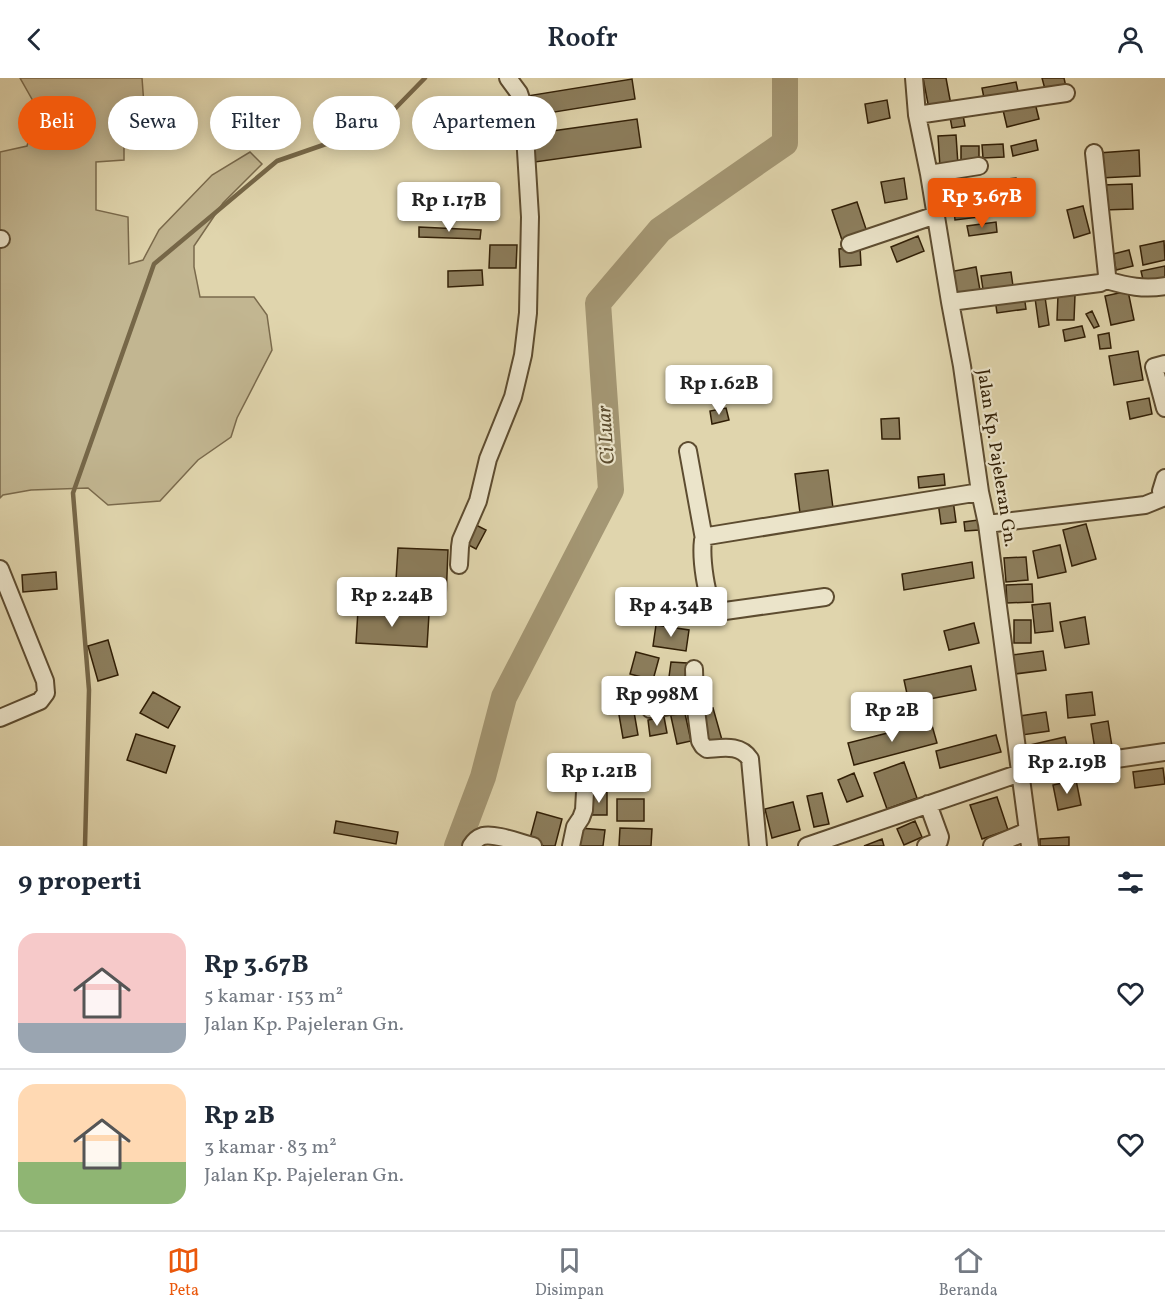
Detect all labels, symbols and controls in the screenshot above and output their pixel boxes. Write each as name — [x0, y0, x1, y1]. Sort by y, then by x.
text: Roofr — [547, 20, 618, 58]
icon: back — [18, 23, 51, 56]
icon: person — [1114, 23, 1147, 56]
chip: Beli — [18, 96, 96, 150]
chip: Sewa — [108, 96, 198, 150]
chip: Filter — [210, 96, 301, 150]
chip: Baru — [313, 96, 400, 150]
chip: Apartemen — [412, 96, 557, 150]
pin: Rp 3.67B — [920, 178, 1044, 229]
pin: Rp 1.17B — [387, 182, 511, 233]
text: Rp 3.67B — [942, 183, 1022, 211]
text: Rp 1.17B — [411, 187, 487, 215]
pin: Rp 1.62B — [657, 365, 781, 416]
street label: Jalan Kp. Pajeleran Gn. — [970, 367, 1022, 549]
text: Rp 1.62B — [679, 370, 759, 398]
water label: Ci Luar — [591, 404, 623, 466]
pin: Rp 2.24B — [330, 577, 454, 628]
text: Rp 2.24B — [351, 582, 433, 610]
pin: Rp 4.34B — [609, 587, 733, 638]
text: Rp 4.34B — [629, 592, 713, 620]
pin: Rp 998M — [602, 676, 712, 727]
text: Rp 998M — [615, 681, 699, 709]
pin: Rp 2B — [850, 692, 934, 743]
text: Rp 2B — [865, 697, 919, 725]
pin: Rp 2.19B — [1005, 744, 1129, 795]
text: Rp 2.19B — [1027, 749, 1107, 777]
pin: Rp 1.21B — [537, 753, 661, 804]
text: Rp 1.21B — [561, 758, 637, 786]
text: 9 properti — [18, 864, 142, 900]
icon: filters — [1114, 866, 1147, 899]
text: Rp 3.67B — [204, 947, 309, 983]
icon: home — [66, 957, 138, 1029]
icon: heart — [1114, 977, 1147, 1010]
text: 5 kamar · 153 m² — [204, 983, 343, 1011]
text: Jalan Kp. Pajeleran Gn. — [204, 1011, 404, 1039]
text: Rp 2B — [204, 1098, 275, 1134]
icon: home — [66, 1108, 138, 1180]
icon: heart — [1114, 1128, 1147, 1161]
text: 3 kamar · 83 m² — [204, 1134, 337, 1162]
text: Jalan Kp. Pajeleran Gn. — [204, 1162, 404, 1190]
tab: Peta — [167, 1244, 200, 1302]
tab: Disimpan — [535, 1244, 604, 1302]
tab: Beranda — [939, 1244, 998, 1302]

